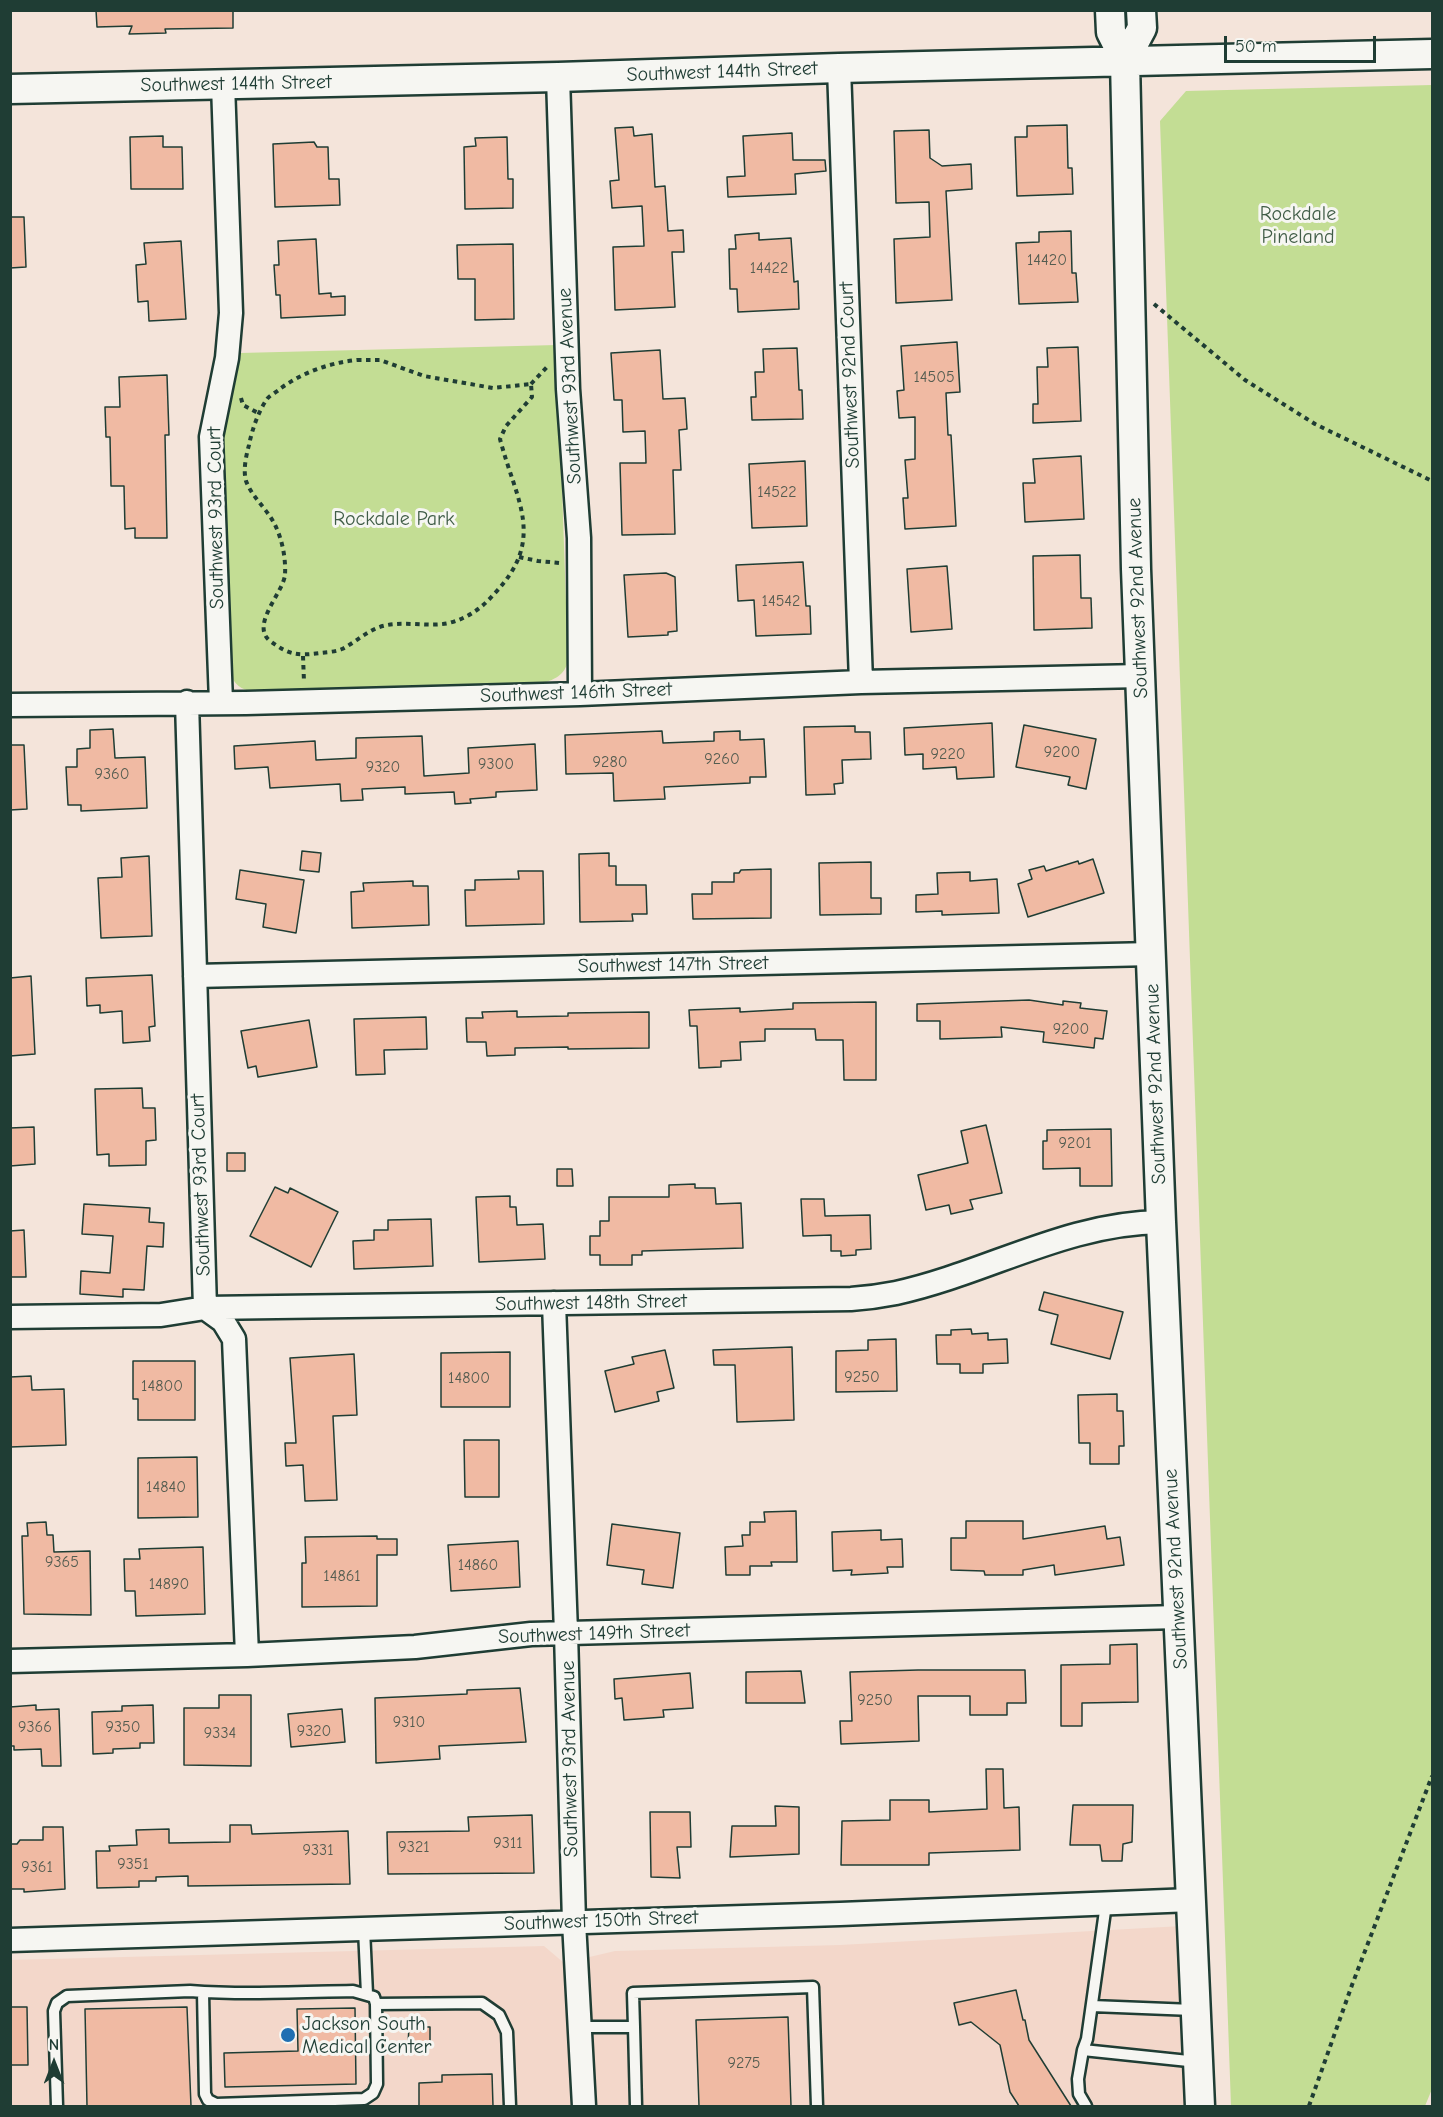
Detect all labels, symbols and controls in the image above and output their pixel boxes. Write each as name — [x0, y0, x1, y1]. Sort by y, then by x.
scale bar — [1227, 24, 1378, 62]
text: 50 m — [1235, 36, 1277, 57]
street label: Southwest 144th Street — [626, 57, 818, 87]
street label: Southwest 144th Street — [140, 70, 332, 98]
park label: Rockdale Pineland — [1260, 202, 1336, 249]
house number: 14420 — [1027, 250, 1067, 270]
house number: 14422 — [750, 258, 788, 278]
street label: Southwest 92nd Court — [835, 281, 865, 469]
street label: Southwest 93rd Avenue — [553, 287, 587, 485]
house number: 14505 — [913, 367, 955, 387]
street label: Southwest 93rd Court — [202, 426, 230, 610]
house number: 14522 — [757, 482, 797, 502]
street label: Southwest 92nd Avenue — [1123, 497, 1153, 699]
park label: Rockdale Park — [333, 507, 455, 531]
house number: 14542 — [762, 591, 800, 611]
street label: Southwest 146th Street — [480, 678, 672, 708]
house number: 9200 — [1044, 742, 1080, 762]
house number: 9220 — [931, 744, 965, 764]
house number: 9260 — [704, 749, 740, 769]
house number: 9280 — [593, 752, 627, 772]
house number: 9300 — [478, 754, 514, 774]
house number: 9320 — [366, 757, 400, 777]
house number: 9360 — [94, 764, 130, 784]
street label: Southwest 147th Street — [577, 951, 769, 979]
street label: Southwest 92nd Avenue — [1141, 983, 1171, 1185]
house number: 9200 — [1053, 1019, 1089, 1039]
street label: Southwest 93rd Court — [186, 1093, 216, 1277]
house number: 9201 — [1059, 1133, 1091, 1153]
street label: Southwest 148th Street — [495, 1289, 687, 1317]
house number: 9250 — [844, 1367, 880, 1387]
house number: 14800 — [448, 1368, 490, 1388]
house number: 14800 — [141, 1376, 183, 1396]
street label: Southwest 92nd Avenue — [1159, 1468, 1193, 1670]
house number: 14840 — [146, 1477, 186, 1497]
house number: 9365 — [45, 1552, 79, 1572]
house number: 14860 — [458, 1555, 498, 1575]
house number: 14861 — [323, 1566, 361, 1586]
house number: 14890 — [149, 1574, 189, 1594]
street label: Southwest 149th Street — [498, 1619, 690, 1649]
street label: Southwest 93rd Avenue — [556, 1660, 584, 1858]
house number: 9250 — [857, 1690, 893, 1710]
house number: 9310 — [393, 1712, 425, 1732]
house number: 9366 — [18, 1717, 52, 1737]
house number: 9350 — [105, 1717, 141, 1737]
house number: 9320 — [297, 1721, 331, 1741]
house number: 9334 — [204, 1723, 236, 1743]
house number: 9311 — [493, 1833, 523, 1853]
house number: 9321 — [398, 1837, 430, 1857]
house number: 9331 — [302, 1840, 334, 1860]
house number: 9351 — [117, 1854, 149, 1874]
house number: 9361 — [21, 1857, 53, 1877]
street label: Southwest 150th Street — [503, 1906, 699, 1936]
place label: Jackson South Medical Center — [302, 2012, 431, 2059]
marker: Jackson South Medical Center — [279, 2026, 297, 2044]
north arrow — [24, 2033, 84, 2093]
text: N — [49, 2036, 59, 2054]
house number: 9275 — [727, 2053, 761, 2073]

